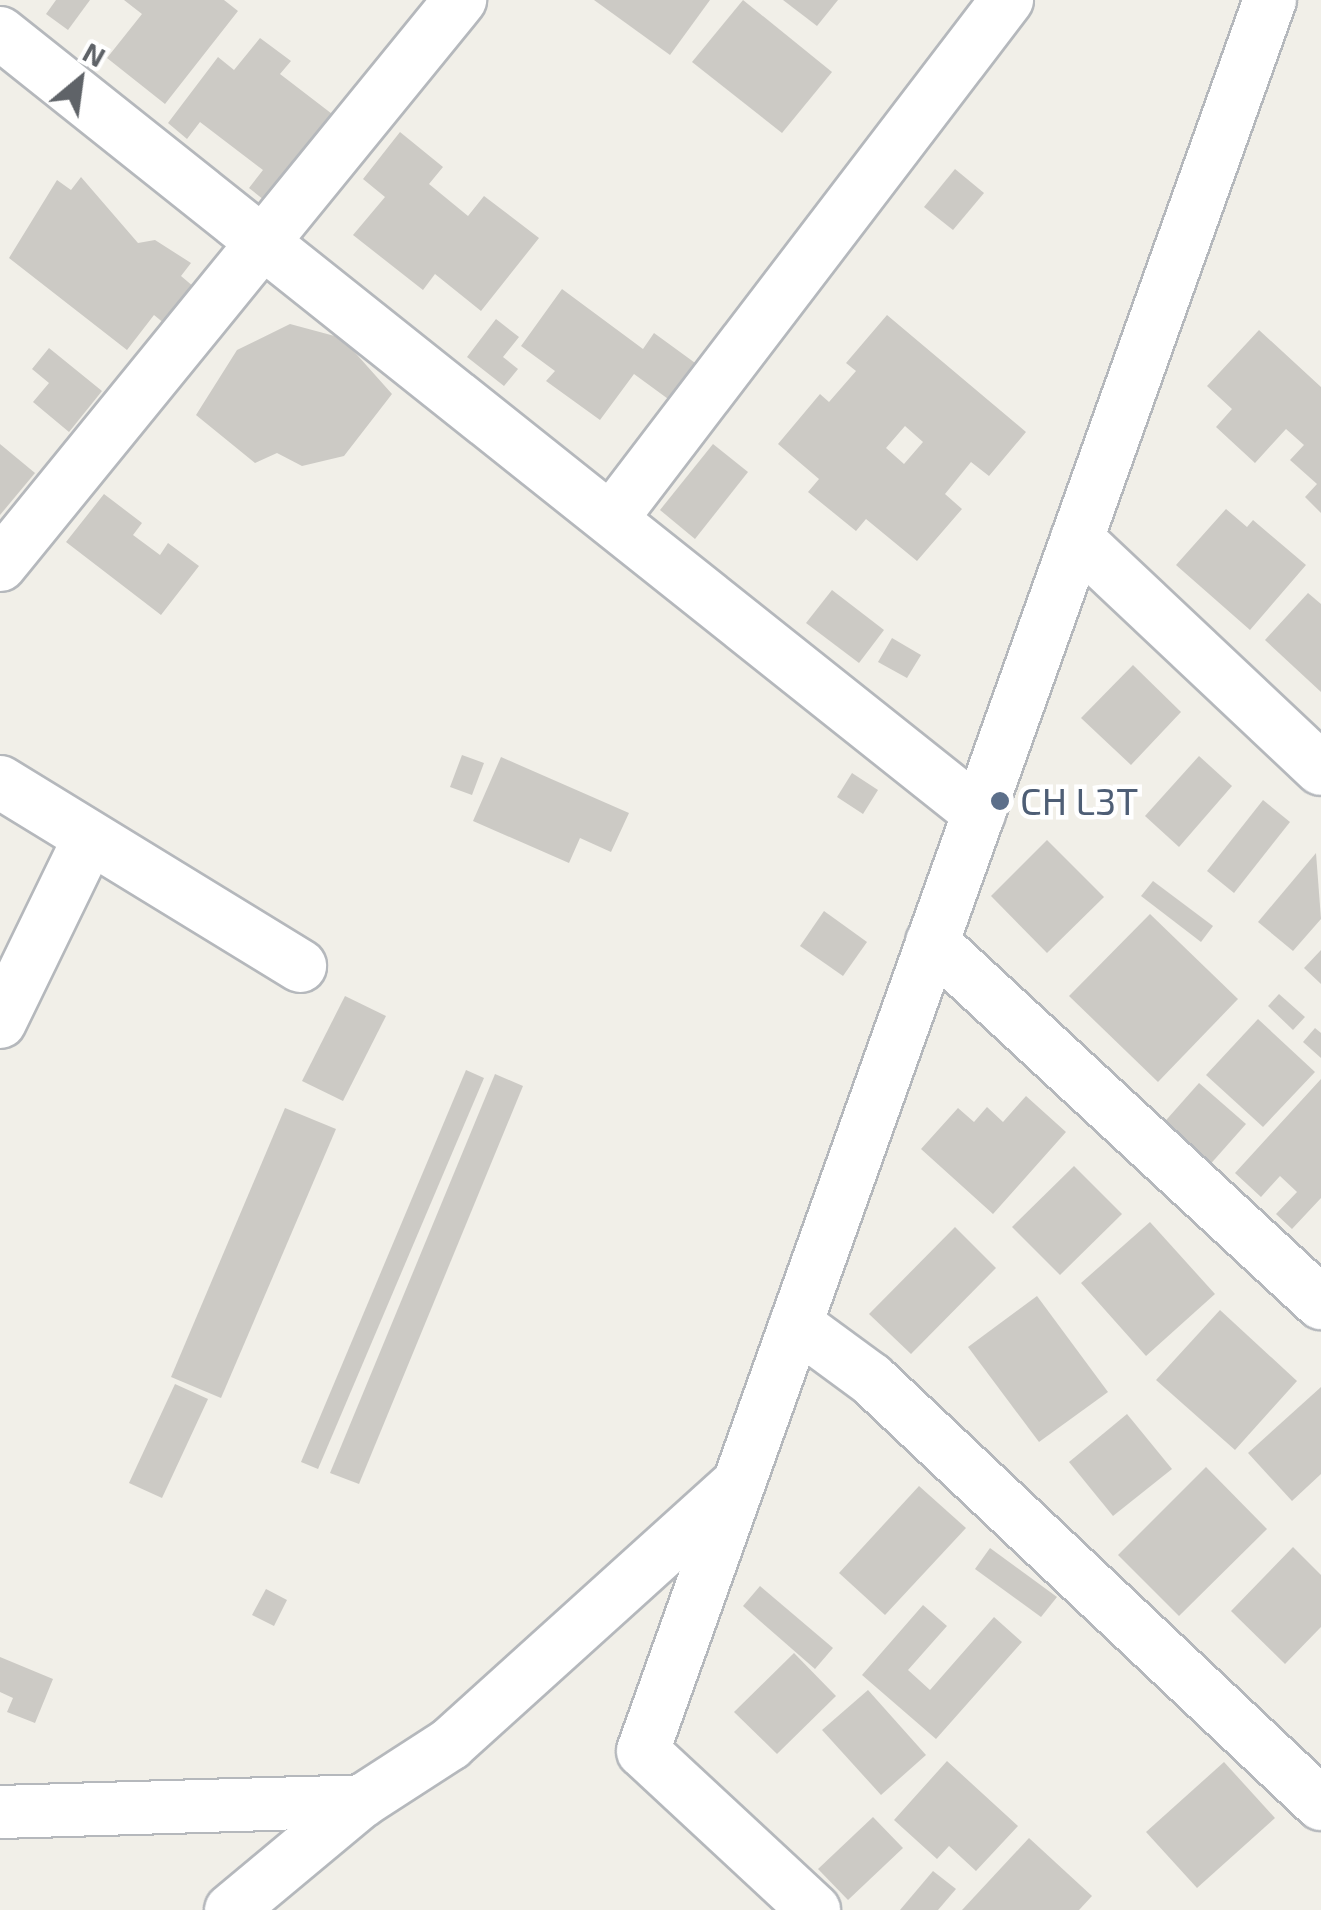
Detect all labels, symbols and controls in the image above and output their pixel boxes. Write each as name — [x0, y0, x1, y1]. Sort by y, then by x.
north arrow — [30, 30, 130, 130]
text: N — [77, 34, 112, 74]
place label: CH L3T — [1020, 778, 1138, 824]
marker: CH L3T — [989, 790, 1011, 812]

